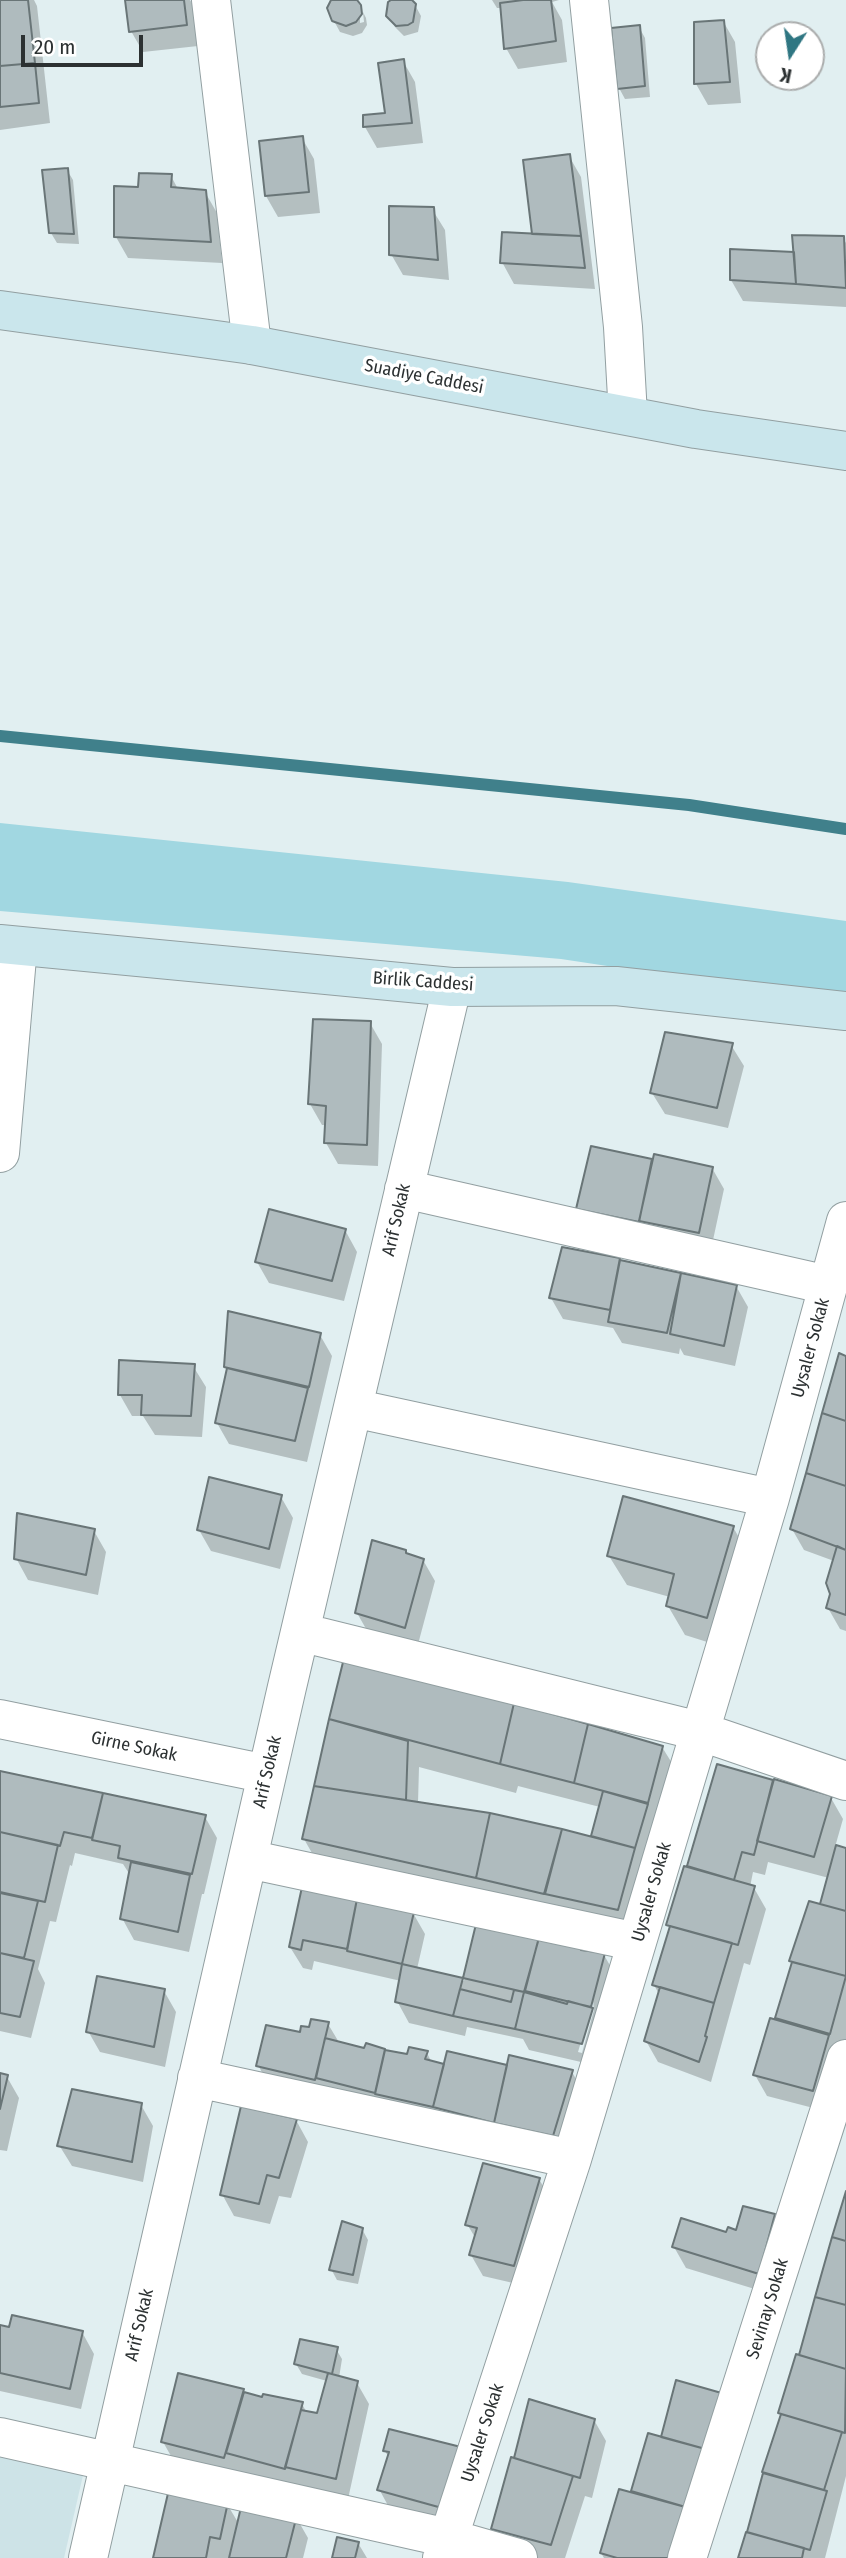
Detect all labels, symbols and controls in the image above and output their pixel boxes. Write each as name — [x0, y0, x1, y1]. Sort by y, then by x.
scale bar — [24, 21, 147, 65]
north arrow — [755, 21, 825, 91]
text: 20 m — [34, 34, 75, 60]
text: K — [778, 63, 794, 87]
street label: Suadiye Caddesi — [363, 355, 485, 399]
street label: Birlik Caddesi — [372, 968, 474, 996]
street label: Arif Sokak — [378, 1182, 416, 1258]
street label: Uysaler Sokak — [787, 1296, 835, 1400]
street label: Girne Sokak — [89, 1727, 179, 1767]
street label: Arif Sokak — [249, 1734, 287, 1810]
street label: Uysaler Sokak — [627, 1840, 677, 1944]
street label: Sevinay Sokak — [742, 2256, 794, 2362]
street label: Arif Sokak — [121, 2287, 159, 2363]
street label: Uysaler Sokak — [457, 2381, 509, 2485]

